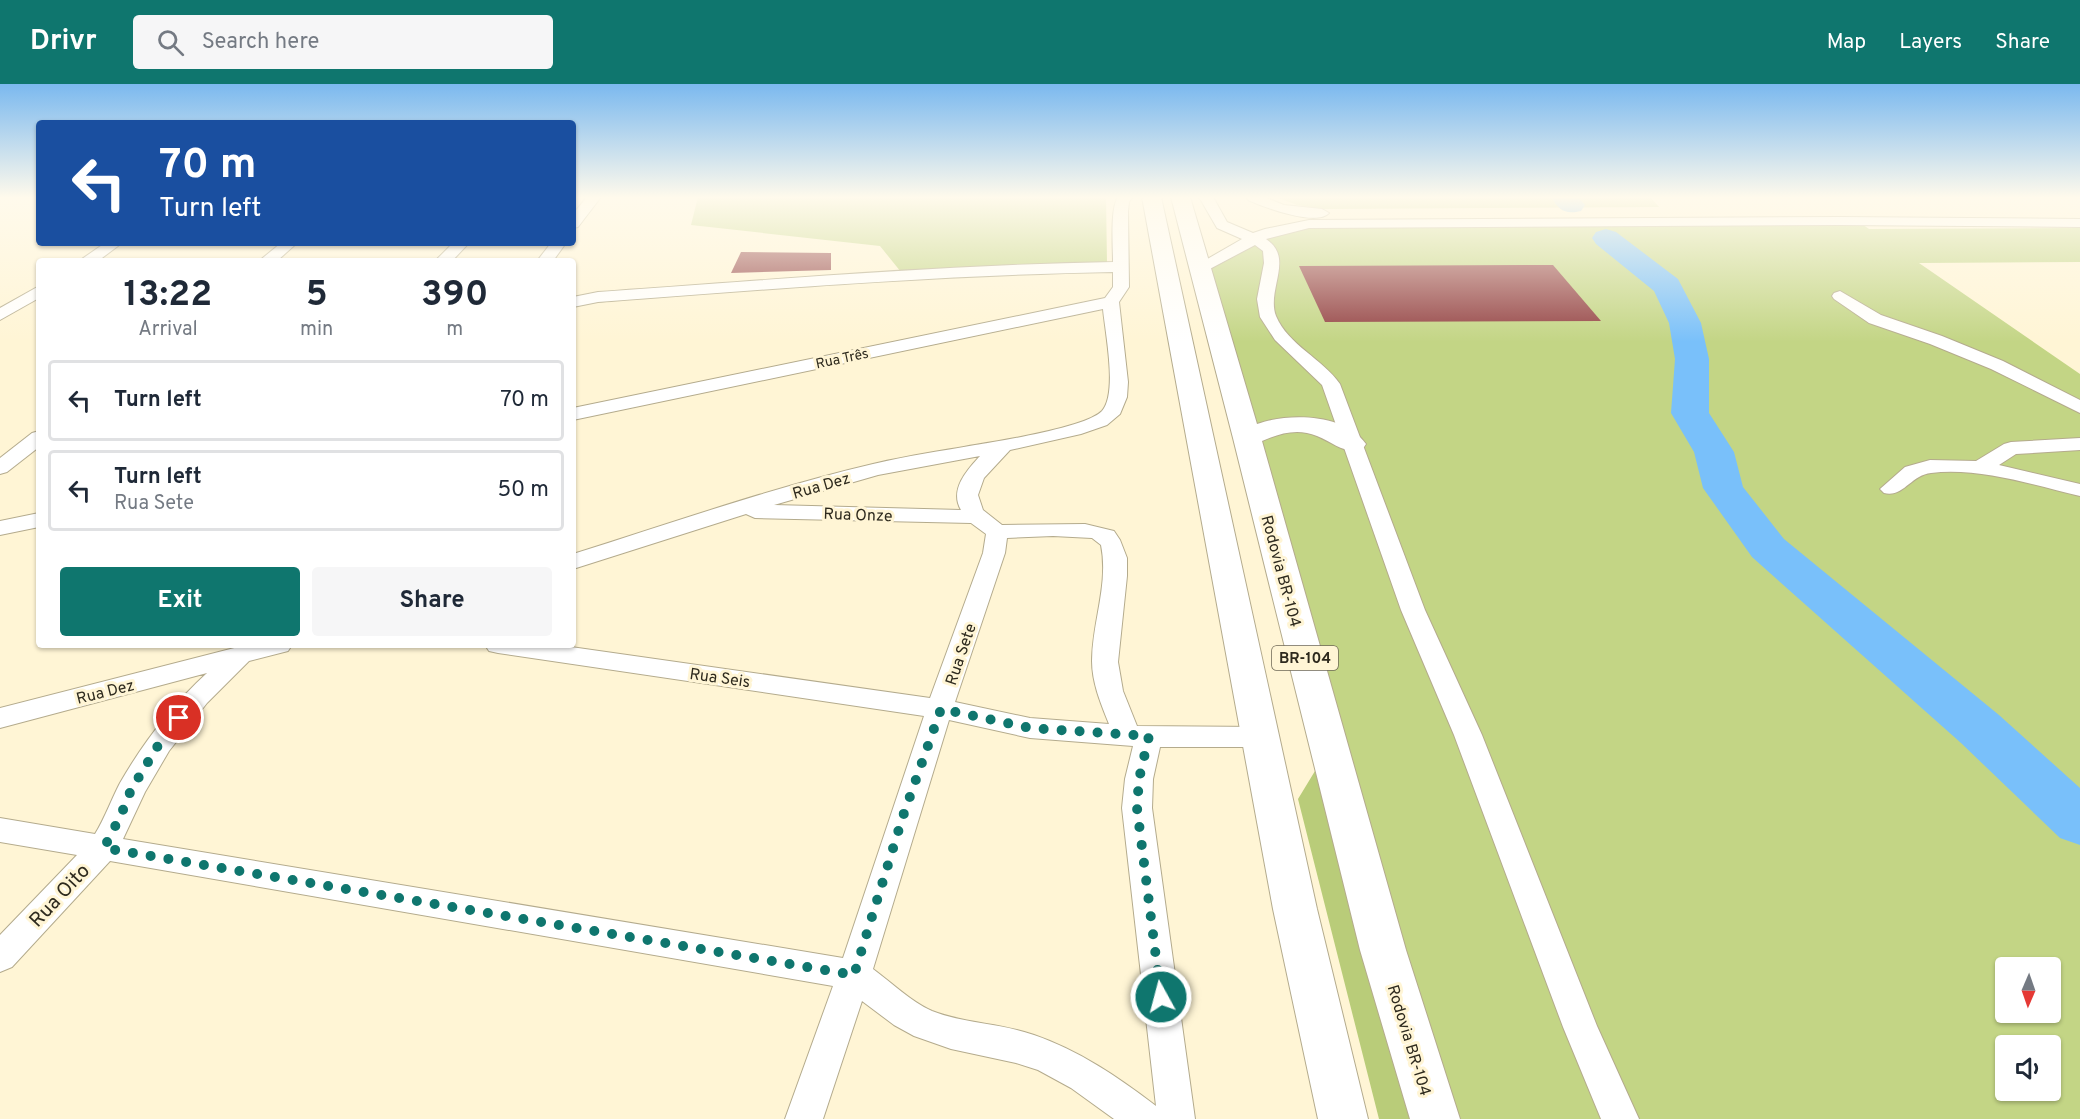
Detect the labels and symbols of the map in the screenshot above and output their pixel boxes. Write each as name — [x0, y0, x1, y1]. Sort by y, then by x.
street label: Rua Três — [814, 346, 870, 373]
street label: Rua Dez — [790, 469, 853, 505]
street label: Rua Onze — [823, 505, 893, 527]
street label: Rodovia BR-104 — [1256, 513, 1305, 630]
street label: Rua Sete — [942, 621, 982, 688]
road number: BR-104 — [1272, 646, 1338, 670]
street label: Rua Seis — [688, 665, 751, 693]
street label: Rua Dez — [74, 676, 137, 710]
pin — [153, 692, 204, 743]
street label: Rua Oito — [24, 859, 97, 934]
north arrow — [1995, 957, 2061, 1023]
position arrow — [1129, 965, 1193, 1029]
street label: Rodovia BR-104 — [1382, 983, 1435, 1099]

